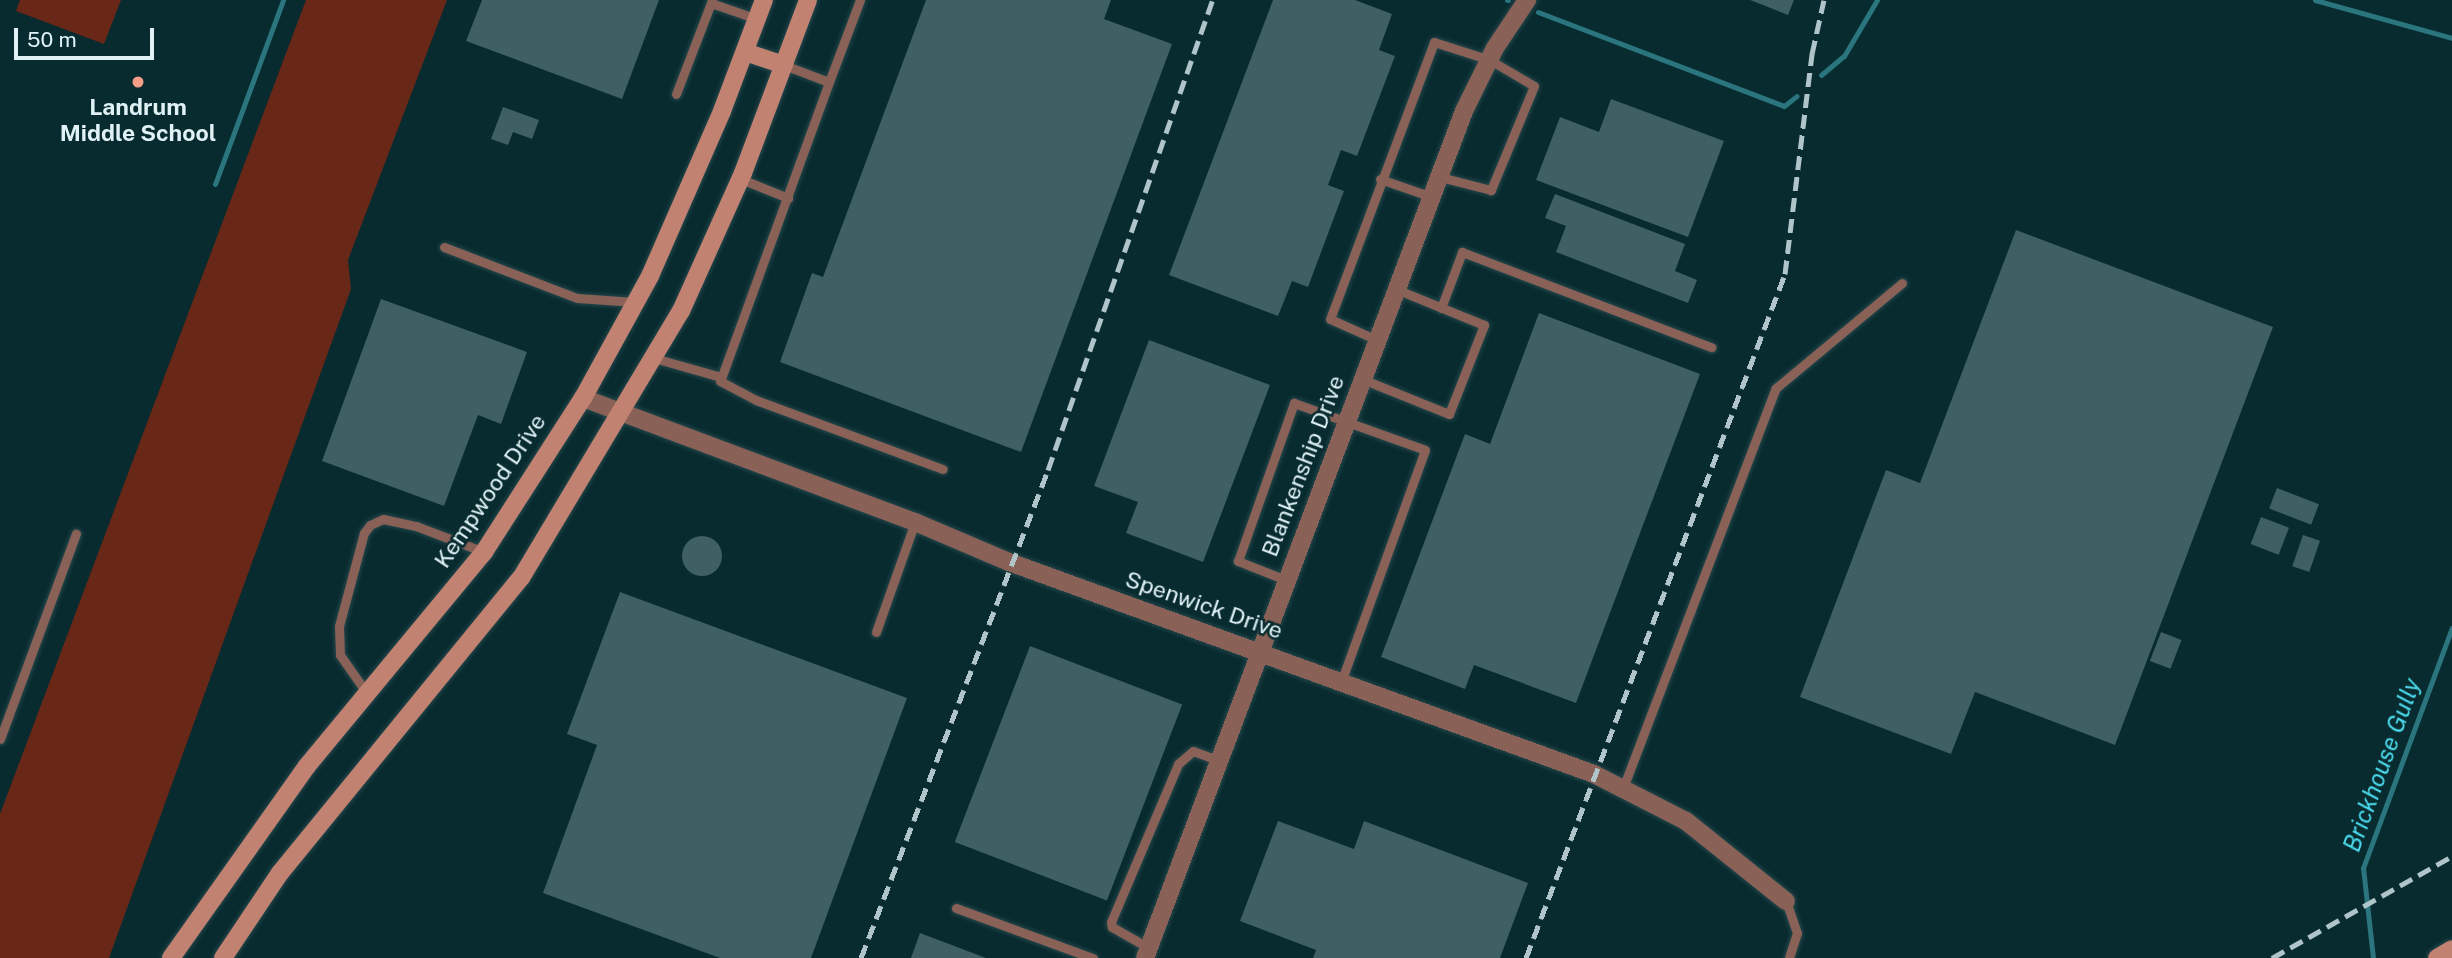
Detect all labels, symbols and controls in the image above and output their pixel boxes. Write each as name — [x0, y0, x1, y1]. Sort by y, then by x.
scale bar — [18, 14, 158, 58]
text: 50 m — [27, 27, 77, 52]
marker: Landrum Middle School — [130, 74, 146, 90]
place label: Landrum Middle School — [60, 93, 216, 147]
street label: Blankenship Drive — [1256, 371, 1350, 561]
street label: Kempwood Drive — [428, 409, 552, 573]
street label: Spenwick Drive — [1122, 565, 1286, 645]
water label: Brickhouse Gully — [2337, 674, 2427, 856]

